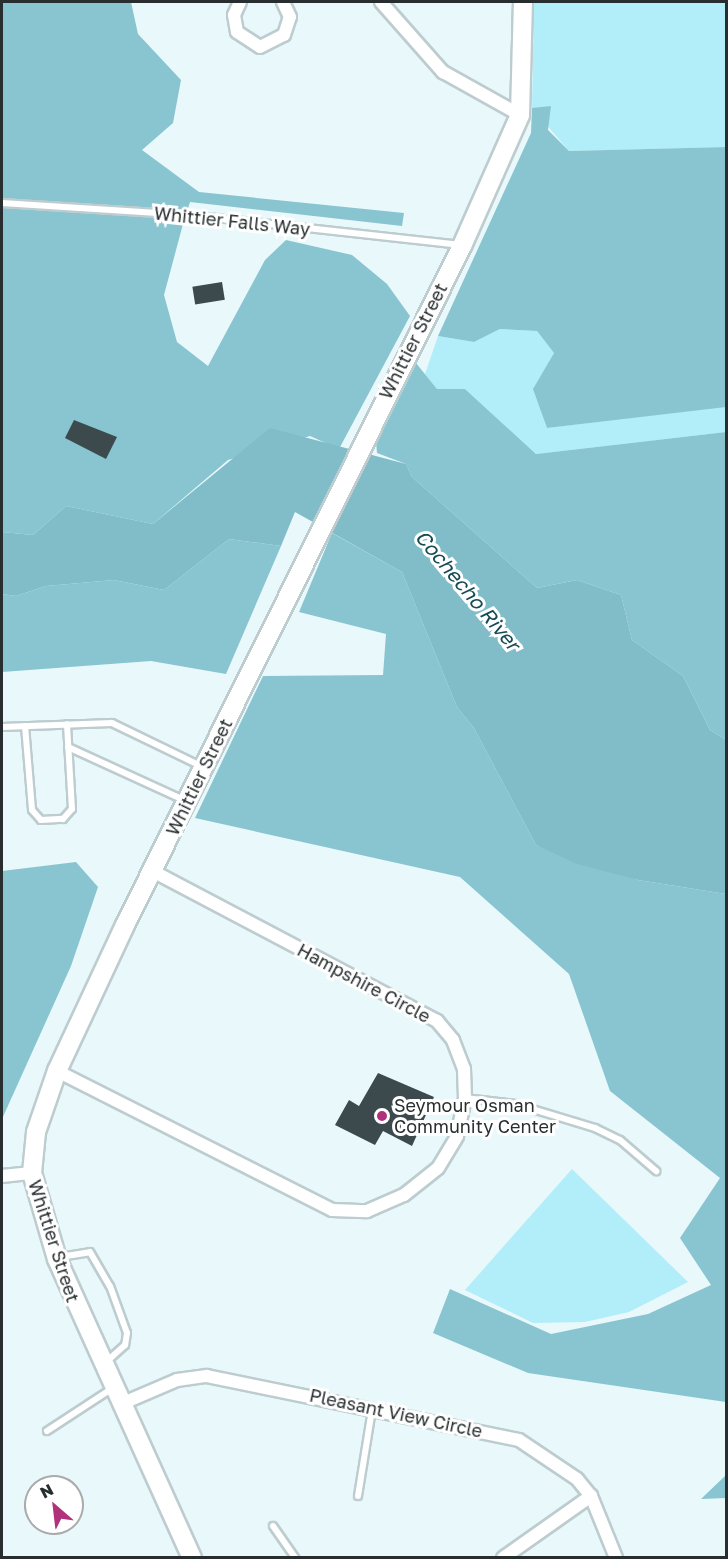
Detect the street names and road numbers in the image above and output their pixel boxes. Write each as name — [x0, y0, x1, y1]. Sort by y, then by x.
street label: Whittier Falls Way — [153, 202, 311, 240]
street label: Whittier Street — [374, 279, 452, 403]
street label: Whittier Street — [161, 715, 237, 839]
street label: Hampshire Circle — [294, 939, 434, 1027]
street label: Whittier Street — [24, 1177, 84, 1305]
street label: Pleasant View Circle — [308, 1384, 484, 1442]

